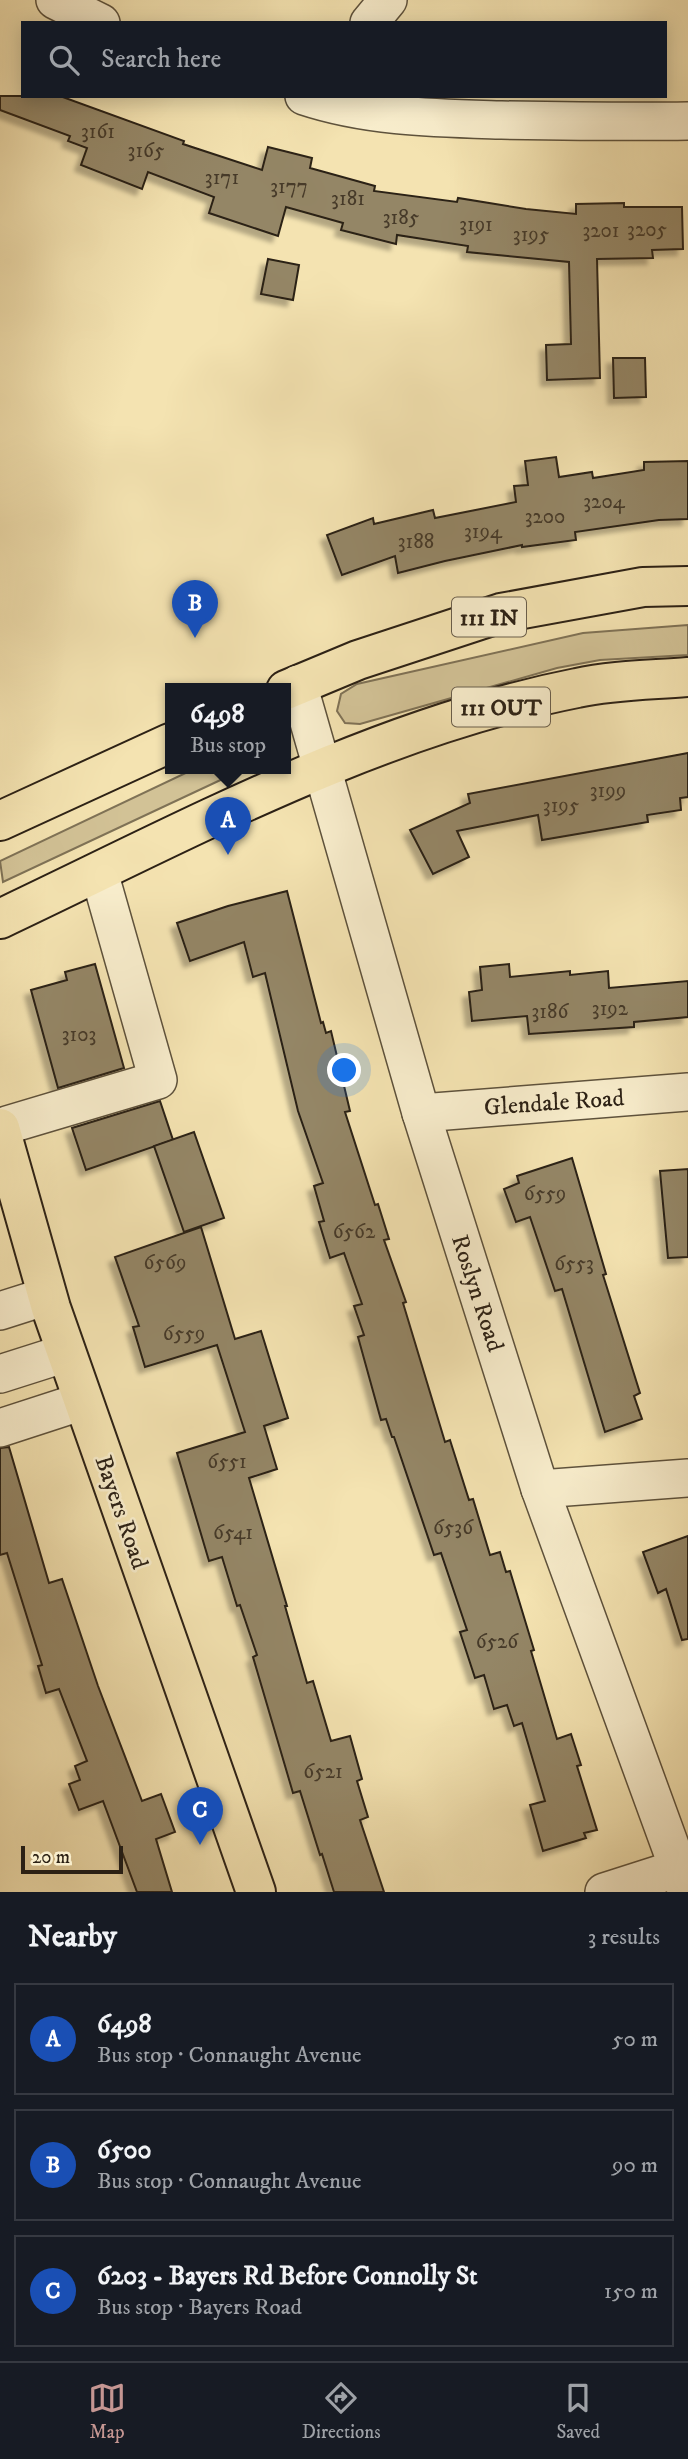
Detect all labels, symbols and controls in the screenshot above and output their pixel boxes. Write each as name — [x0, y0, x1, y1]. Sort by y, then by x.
search box — [21, 21, 667, 98]
icon: search — [45, 41, 83, 79]
text: Search here — [101, 43, 221, 76]
house number: 3161 — [81, 119, 115, 145]
house number: 3165 — [128, 138, 164, 164]
house number: 3171 — [205, 165, 239, 191]
house number: 3177 — [270, 174, 308, 200]
house number: 3181 — [331, 186, 365, 212]
house number: 3185 — [383, 205, 419, 231]
house number: 3191 — [459, 212, 493, 238]
house number: 3205 — [627, 217, 667, 243]
house number: 3201 — [582, 218, 620, 244]
house number: 3195 — [513, 222, 549, 248]
house number: 3204 — [583, 489, 626, 515]
house number: 3200 — [525, 504, 565, 530]
house number: 3194 — [464, 519, 503, 545]
house number: 3188 — [398, 529, 434, 555]
pin: B — [172, 580, 218, 638]
road number: 111 IN — [452, 597, 526, 636]
popup — [165, 683, 291, 774]
road number: 111 OUT — [452, 688, 550, 726]
text: 6498 — [190, 698, 244, 731]
text: Bus stop — [190, 731, 266, 760]
house number: 3199 — [590, 778, 626, 804]
house number: 3195 — [543, 793, 579, 819]
pin: A — [205, 797, 251, 855]
house number: 3192 — [592, 996, 629, 1022]
house number: 3186 — [532, 999, 570, 1025]
house number: 3103 — [62, 1022, 96, 1048]
your location — [327, 1053, 361, 1087]
street label: Glendale Road — [483, 1083, 625, 1123]
house number: 6559 — [524, 1181, 566, 1207]
house number: 6562 — [333, 1219, 376, 1245]
street label: Roslyn Road — [444, 1231, 510, 1356]
house number: 6569 — [144, 1250, 186, 1276]
house number: 6553 — [554, 1251, 594, 1277]
house number: 6559 — [163, 1321, 205, 1347]
house number: 6551 — [207, 1449, 247, 1475]
street label: Bayers Road — [88, 1451, 155, 1573]
house number: 6536 — [433, 1515, 474, 1541]
house number: 6541 — [213, 1520, 253, 1546]
house number: 6526 — [476, 1629, 519, 1655]
house number: 6521 — [303, 1759, 343, 1785]
pin: C — [177, 1787, 223, 1845]
scale bar — [21, 1843, 122, 1875]
text: 20 m — [32, 1846, 70, 1869]
text: Nearby — [28, 1919, 117, 1956]
text: 3 results — [588, 1923, 660, 1952]
text: 6498 — [97, 2008, 152, 2041]
text: A — [46, 2025, 60, 2054]
text: 50 m — [612, 2025, 658, 2054]
text: Bus stop · Connaught Avenue — [97, 2041, 362, 2070]
text: 6500 — [97, 2134, 151, 2167]
text: B — [46, 2151, 60, 2180]
text: 90 m — [612, 2151, 658, 2180]
text: Bus stop · Connaught Avenue — [97, 2167, 362, 2196]
text: 6203 - Bayers Rd Before Connolly St — [97, 2260, 478, 2293]
text: C — [45, 2277, 61, 2306]
text: 150 m — [604, 2277, 658, 2306]
text: Bus stop · Bayers Road — [97, 2293, 302, 2322]
tab: Map — [88, 2379, 126, 2444]
tab: Directions — [302, 2379, 381, 2444]
tab: Saved — [556, 2379, 600, 2444]

